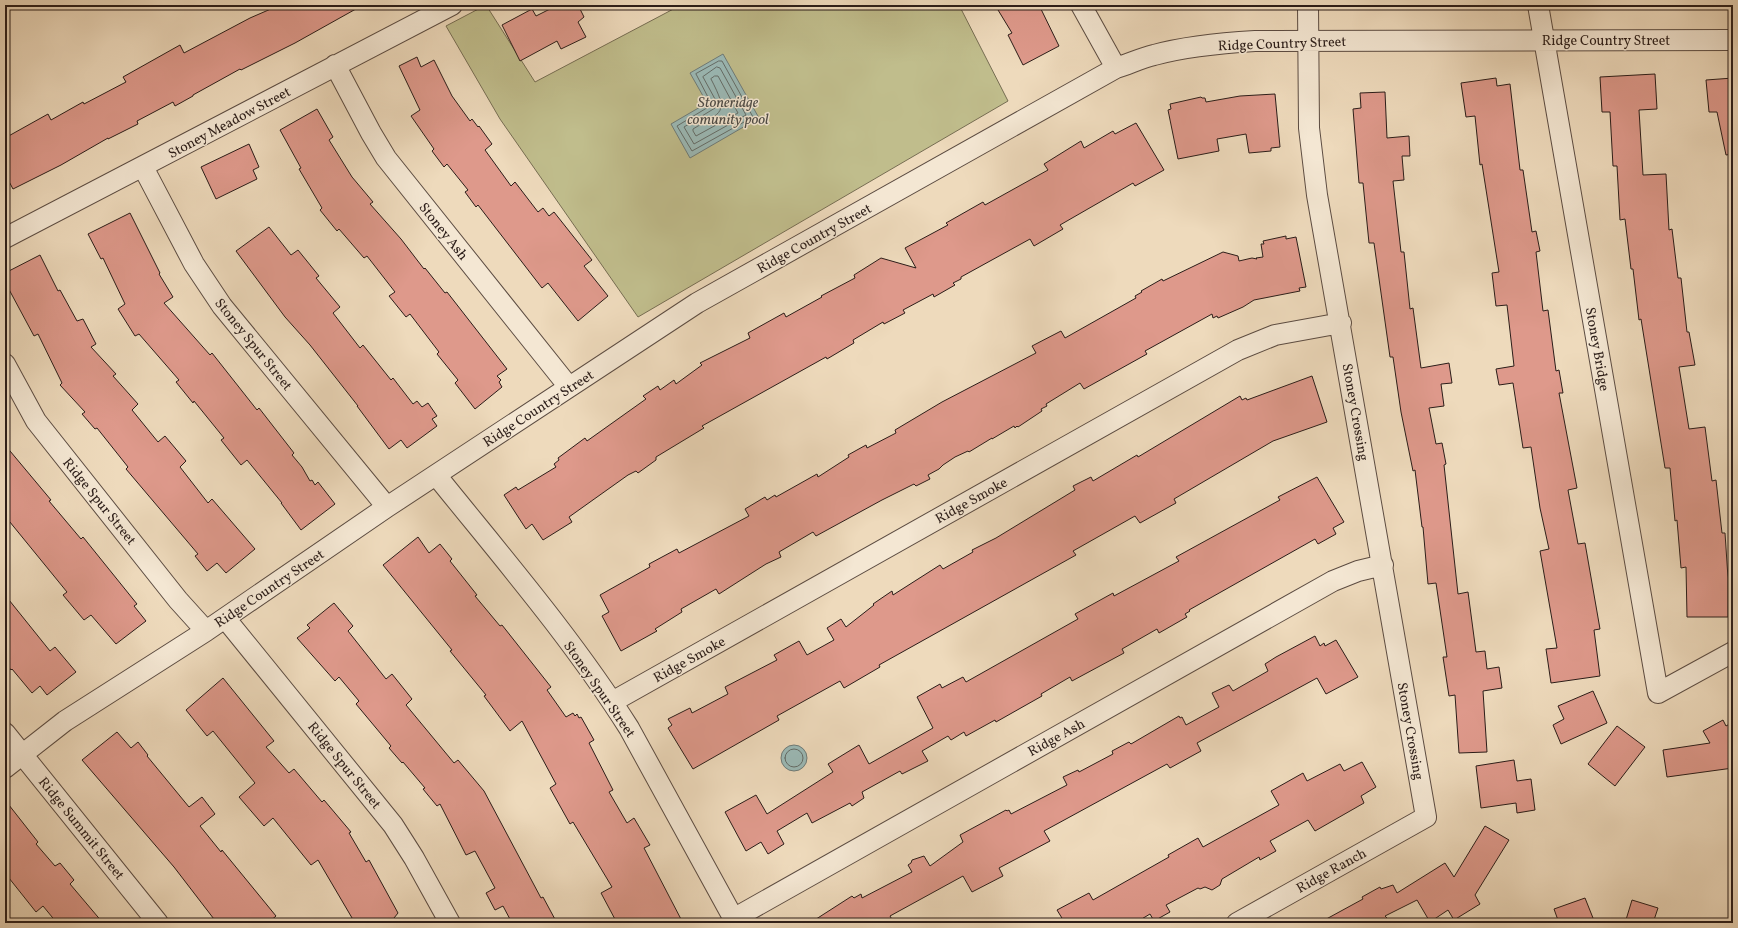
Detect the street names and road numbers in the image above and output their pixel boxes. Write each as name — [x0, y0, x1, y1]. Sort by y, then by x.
street label: Ridge Country Street — [1542, 32, 1670, 51]
street label: Ridge Country Street — [1217, 33, 1347, 56]
street label: Stoney Meadow Street — [165, 83, 294, 164]
street label: Stoney Ash — [414, 199, 472, 265]
street label: Ridge Country Street — [754, 200, 876, 279]
street label: Stoney Spur Street — [210, 295, 296, 395]
street label: Stoney Bridge — [1580, 306, 1613, 393]
street label: Stoney Crossing — [1337, 362, 1372, 463]
street label: Ridge Country Street — [480, 366, 598, 452]
street label: Ridge Spur Street — [58, 454, 140, 550]
street label: Ridge Smoke — [932, 473, 1012, 529]
street label: Ridge Country Street — [211, 545, 329, 633]
street label: Ridge Smoke — [650, 632, 730, 688]
street label: Stoney Spur Street — [558, 638, 639, 742]
street label: Stoney Crossing — [1392, 681, 1427, 782]
street label: Ridge Ash — [1025, 715, 1089, 762]
street label: Ridge Spur Street — [303, 718, 385, 814]
street label: Ridge Summit Street — [33, 773, 128, 884]
street label: Ridge Ranch — [1293, 844, 1370, 898]

